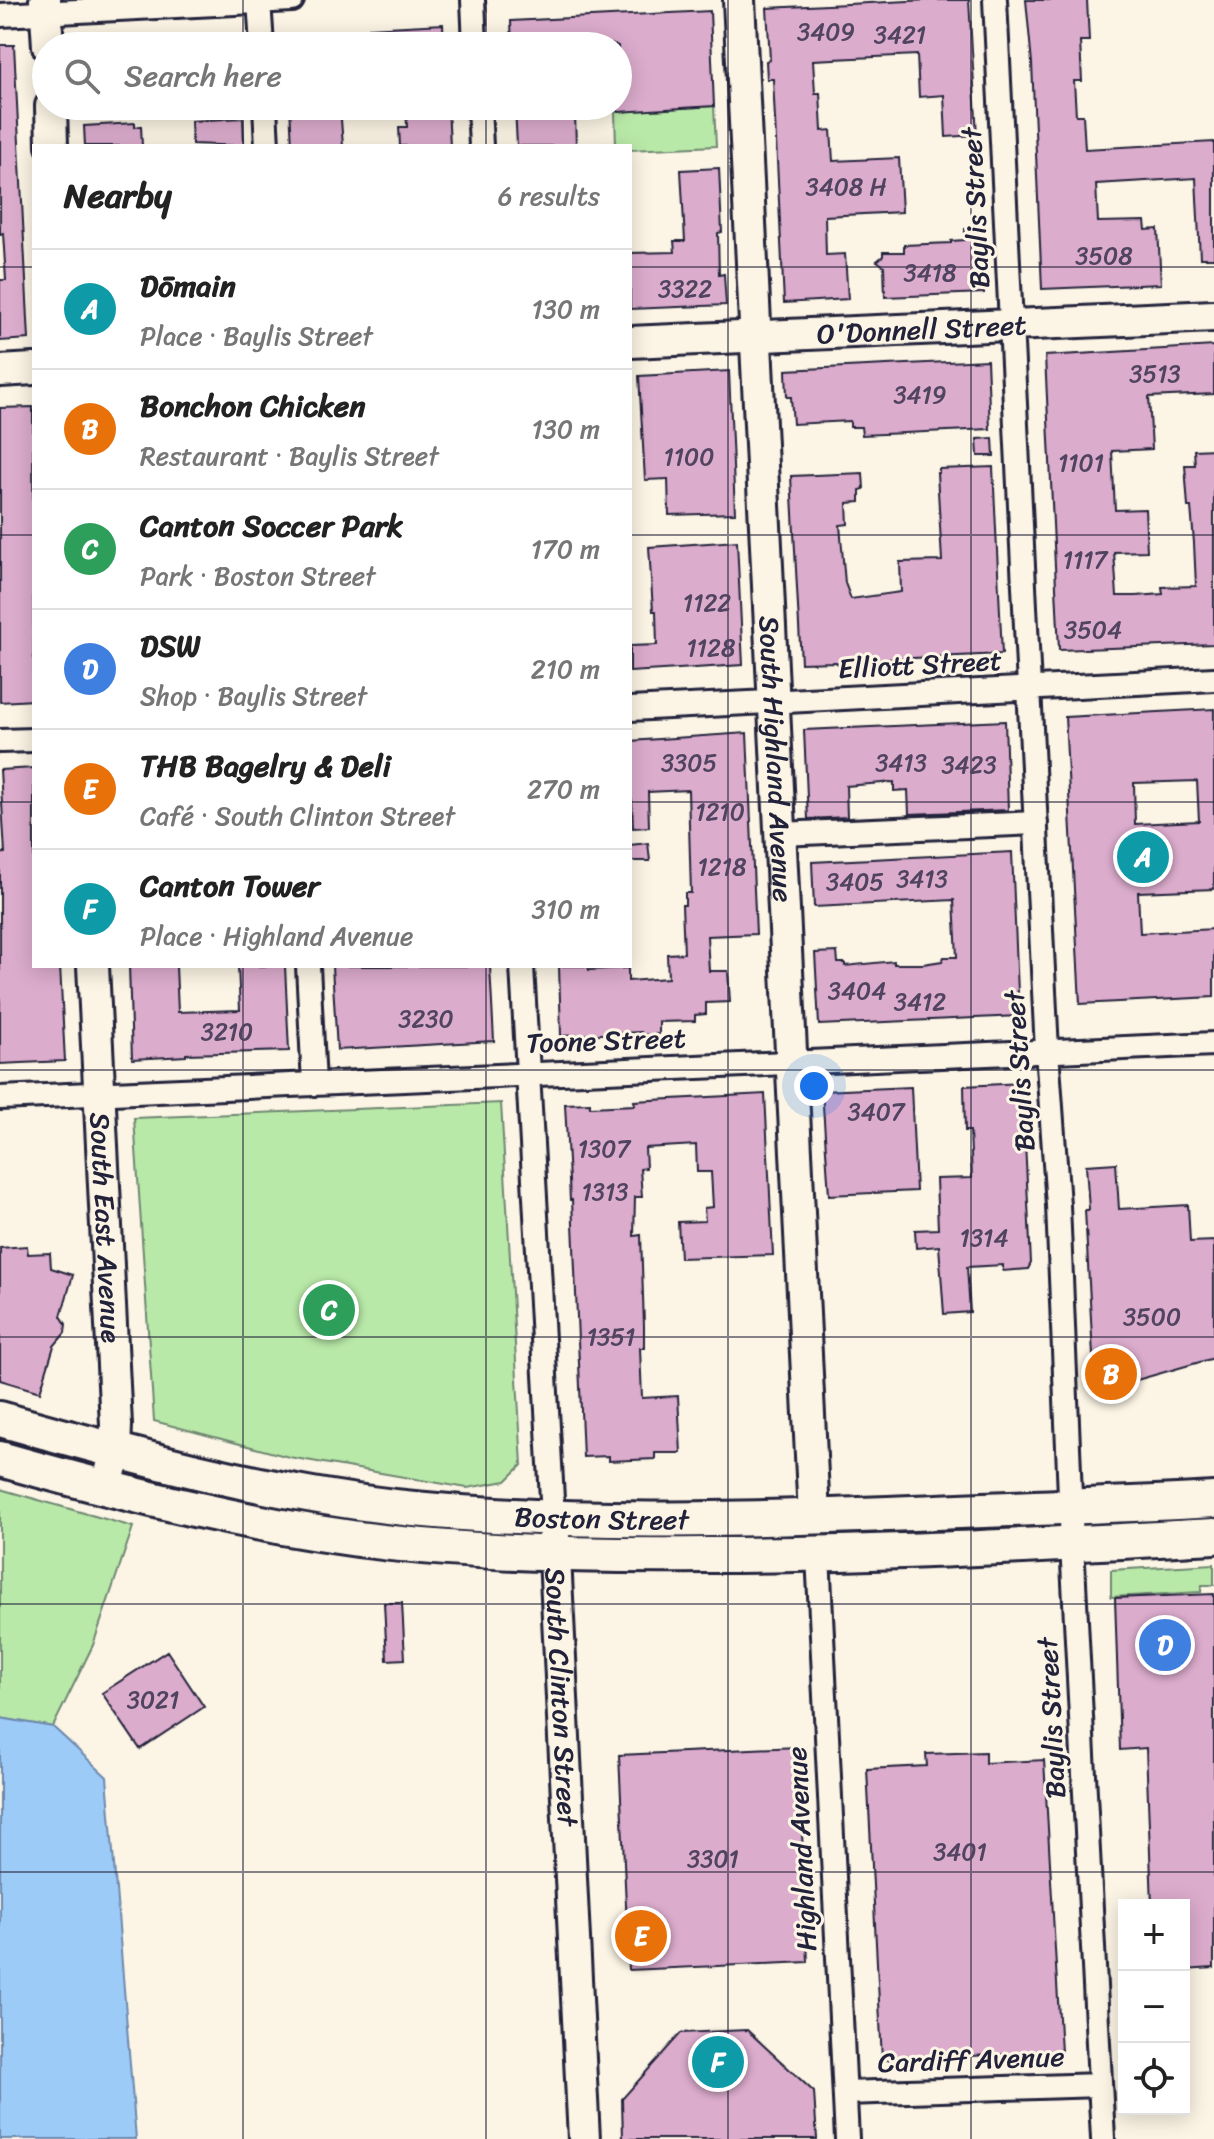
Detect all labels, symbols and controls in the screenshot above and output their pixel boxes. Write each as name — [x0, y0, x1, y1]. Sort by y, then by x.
house number: 3409 — [797, 11, 855, 53]
house number: 3421 — [874, 14, 926, 56]
search box — [32, 32, 632, 120]
text: Search here — [124, 49, 282, 103]
icon: search — [60, 54, 104, 98]
street label: Baylis Street — [947, 124, 1004, 290]
text: Nearby — [64, 166, 172, 226]
house number: 3408 H — [805, 166, 887, 208]
text: 6 results — [498, 173, 600, 219]
house number: 3508 — [1075, 235, 1133, 277]
house number: 3418 — [904, 252, 956, 294]
text: Dōmain — [140, 259, 236, 313]
house number: 3322 — [658, 268, 712, 310]
text: A — [81, 286, 99, 332]
text: 130 m — [531, 286, 600, 332]
street label: O'Donnell Street — [816, 300, 1028, 359]
text: Place · Baylis Street — [140, 313, 373, 359]
house number: 3513 — [1129, 353, 1181, 395]
house number: 3419 — [893, 374, 947, 416]
text: Bonchon Chicken — [140, 379, 365, 433]
text: B — [82, 406, 98, 452]
text: 130 m — [531, 406, 600, 452]
text: Restaurant · Baylis Street — [140, 433, 439, 479]
house number: 1100 — [664, 436, 714, 478]
house number: 1101 — [1058, 442, 1104, 484]
text: Canton Soccer Park — [140, 499, 403, 553]
text: C — [82, 526, 98, 572]
text: 170 m — [531, 526, 600, 572]
house number: 1117 — [1063, 539, 1109, 581]
text: Park · Boston Street — [140, 553, 376, 599]
house number: 1122 — [683, 582, 731, 624]
house number: 3504 — [1064, 609, 1122, 651]
street label: South Highland Avenue — [744, 614, 808, 904]
text: DSW — [140, 619, 201, 673]
house number: 1128 — [687, 627, 735, 669]
street label: Elliott Street — [837, 636, 1003, 693]
text: D — [82, 646, 98, 692]
text: 210 m — [531, 646, 600, 692]
text: Shop · Baylis Street — [140, 673, 367, 719]
text: THB Bagelry & Deli — [140, 739, 391, 793]
house number: 3305 — [661, 742, 717, 784]
house number: 3413 — [875, 742, 927, 784]
house number: 3423 — [941, 744, 997, 786]
text: E — [83, 766, 97, 812]
text: 270 m — [527, 766, 600, 812]
house number: 1210 — [695, 791, 745, 833]
text: Café · South Clinton Street — [140, 793, 455, 839]
pin: A — [1117, 827, 1169, 887]
house number: 1218 — [698, 846, 746, 888]
house number: 3413 — [896, 858, 948, 900]
text: Canton Tower — [140, 859, 320, 913]
house number: 3405 — [826, 861, 884, 903]
text: F — [83, 886, 97, 932]
text: 310 m — [531, 886, 600, 932]
text: Place · Highland Avenue — [140, 913, 413, 959]
house number: 3404 — [828, 970, 886, 1012]
house number: 3412 — [894, 981, 946, 1023]
street label: Baylis Street — [989, 987, 1050, 1153]
house number: 3230 — [398, 998, 454, 1040]
house number: 3210 — [201, 1011, 253, 1053]
street label: Toone Street — [525, 1013, 687, 1068]
your location — [794, 1066, 834, 1106]
house number: 3407 — [847, 1091, 906, 1133]
street label: South East Avenue — [75, 1111, 136, 1344]
house number: 1307 — [578, 1128, 631, 1170]
house number: 1313 — [582, 1171, 628, 1213]
house number: 1314 — [960, 1217, 1008, 1259]
pin: C — [303, 1280, 355, 1340]
house number: 3500 — [1123, 1296, 1181, 1338]
house number: 1351 — [587, 1316, 635, 1358]
pin: B — [1085, 1344, 1137, 1404]
street label: Boston Street — [513, 1492, 691, 1544]
street label: South Clinton Street — [531, 1566, 592, 1829]
pin: D — [1139, 1615, 1191, 1675]
street label: Baylis Street — [1023, 1634, 1080, 1800]
house number: 3021 — [127, 1679, 179, 1721]
street label: Highland Avenue — [772, 1745, 831, 1953]
house number: 3401 — [933, 1831, 987, 1873]
house number: 3301 — [687, 1838, 739, 1880]
map controls — [1118, 1899, 1190, 2115]
button: + — [1118, 1899, 1190, 1971]
pin: E — [615, 1906, 667, 1966]
button: − — [1118, 1971, 1190, 2043]
pin: F — [692, 2032, 744, 2092]
street label: Cardiff Avenue — [877, 2032, 1065, 2087]
button: locate — [1118, 2043, 1190, 2115]

